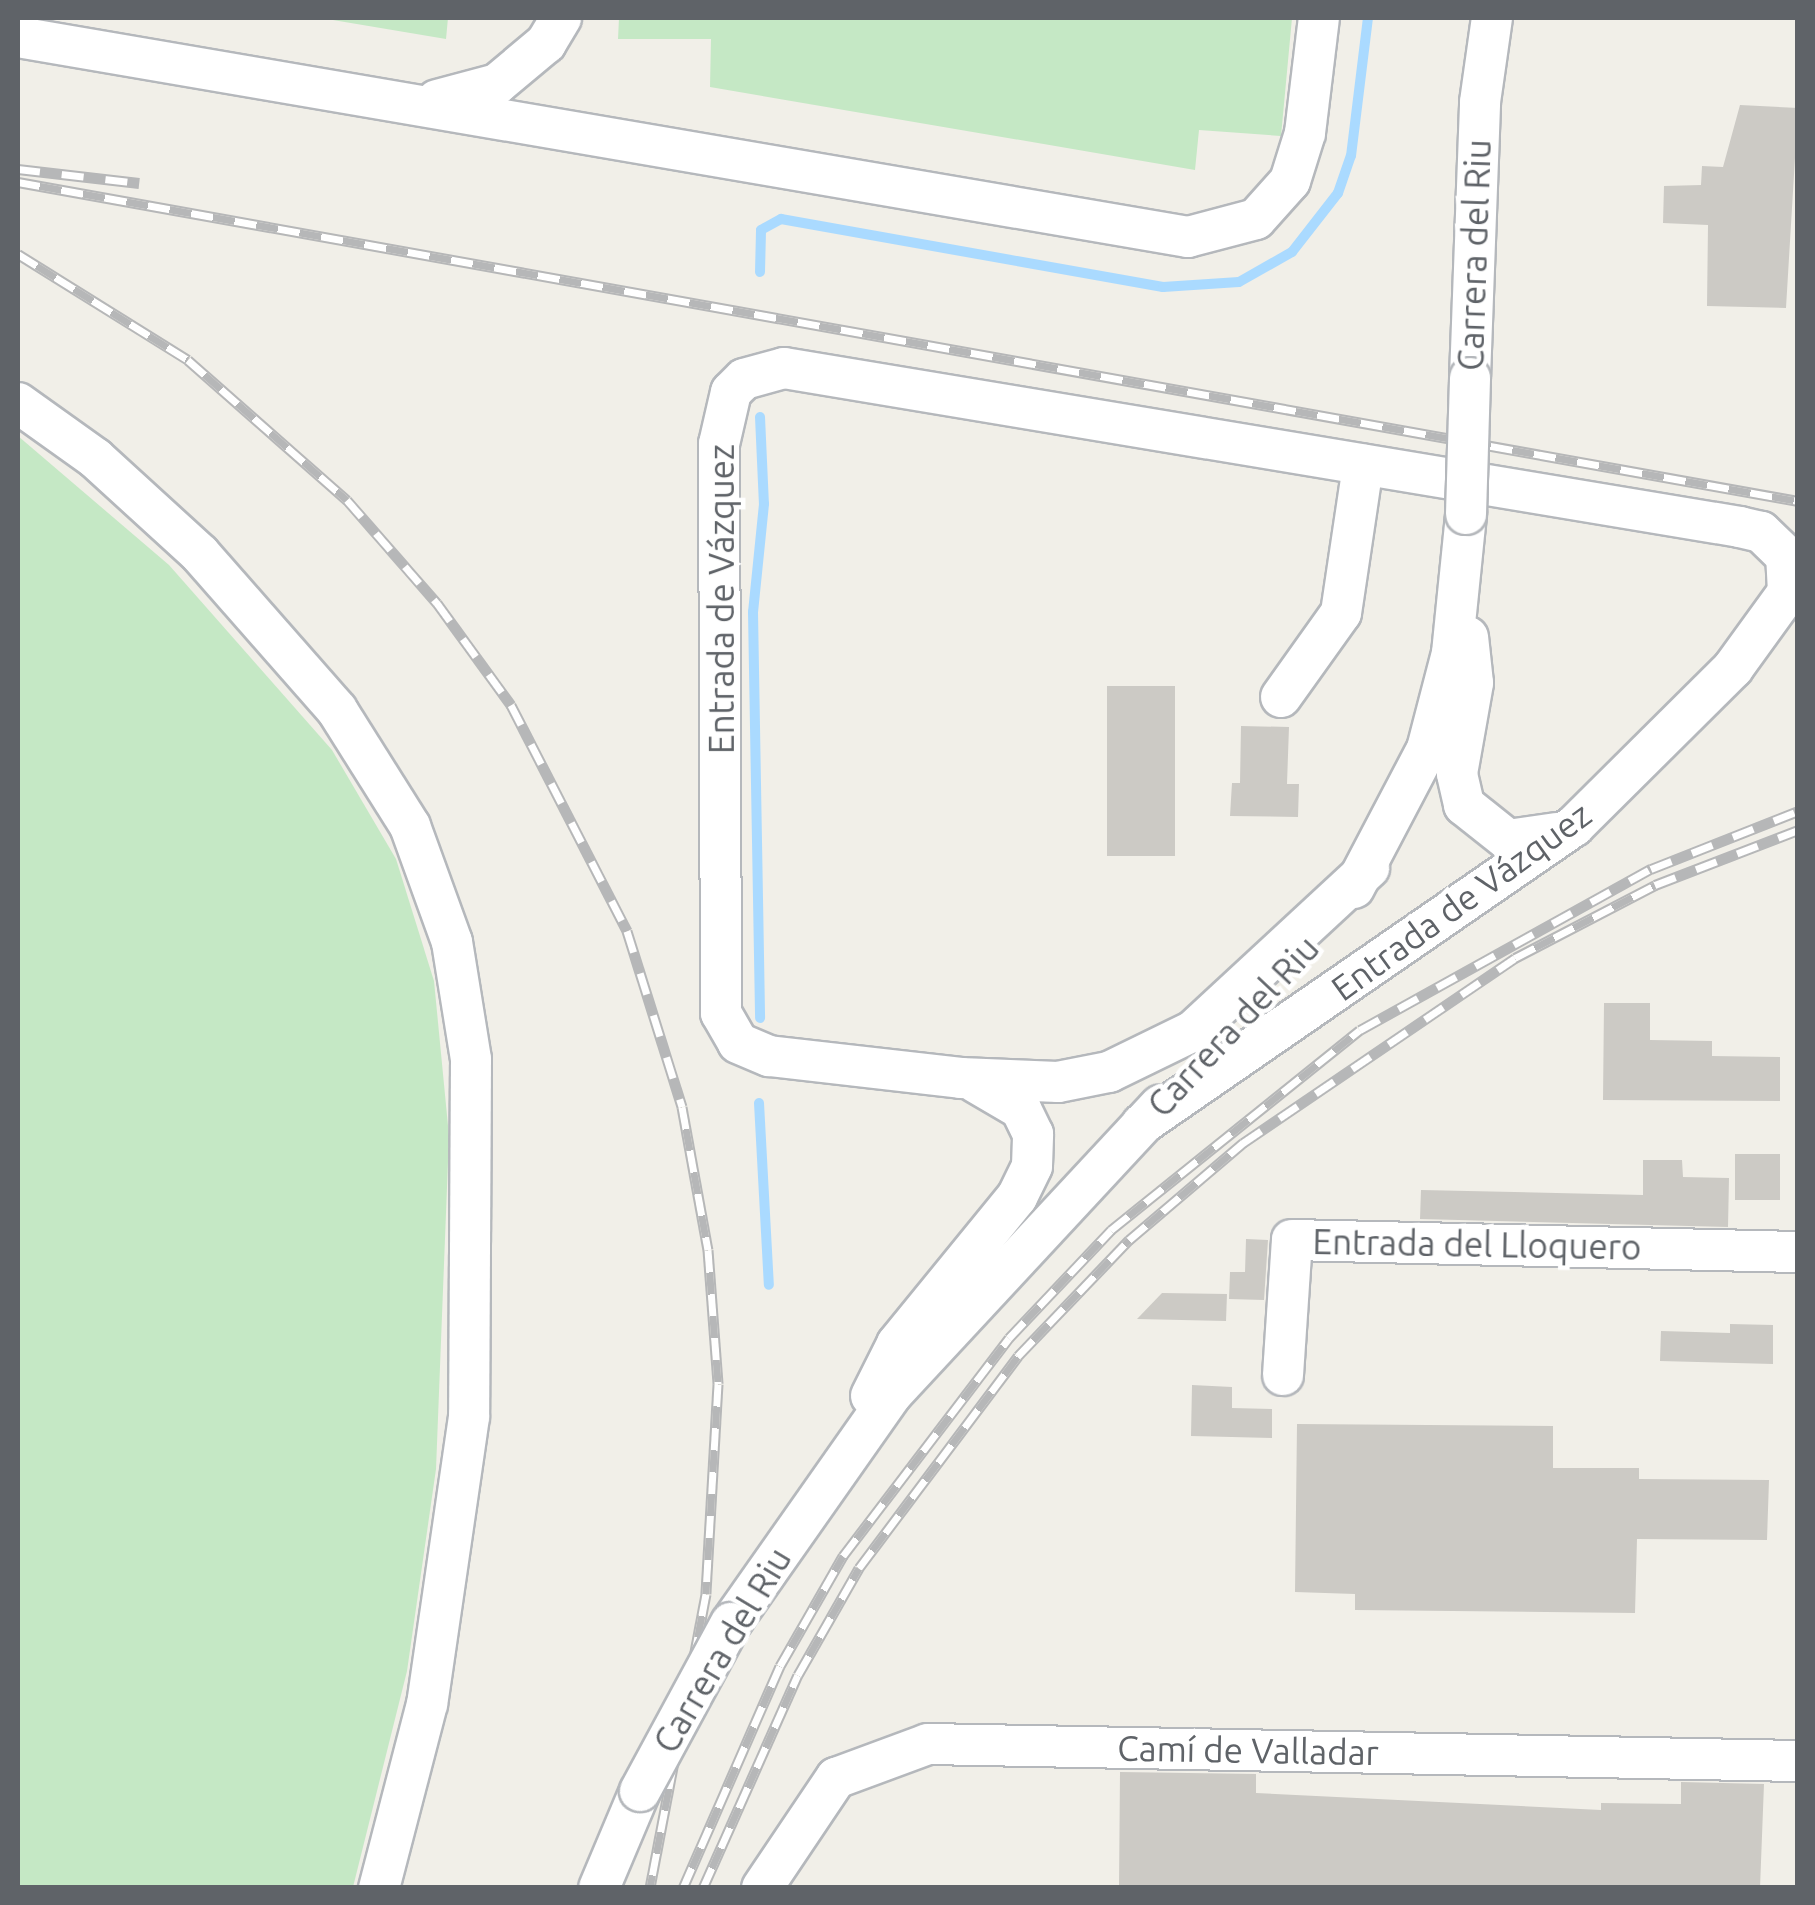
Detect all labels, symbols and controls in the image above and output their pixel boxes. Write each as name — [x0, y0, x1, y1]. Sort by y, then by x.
street label: Carrera del Riu — [1449, 138, 1499, 372]
street label: Entrada de Vázquez — [700, 444, 742, 754]
street label: Entrada de Vázquez — [1323, 793, 1599, 1009]
street label: Carrera del Riu — [1139, 927, 1327, 1125]
street label: Entrada del Lloquero — [1312, 1220, 1642, 1268]
street label: Carrera del Riu — [644, 1540, 800, 1760]
street label: Camí de Valladar — [1117, 1727, 1379, 1773]

